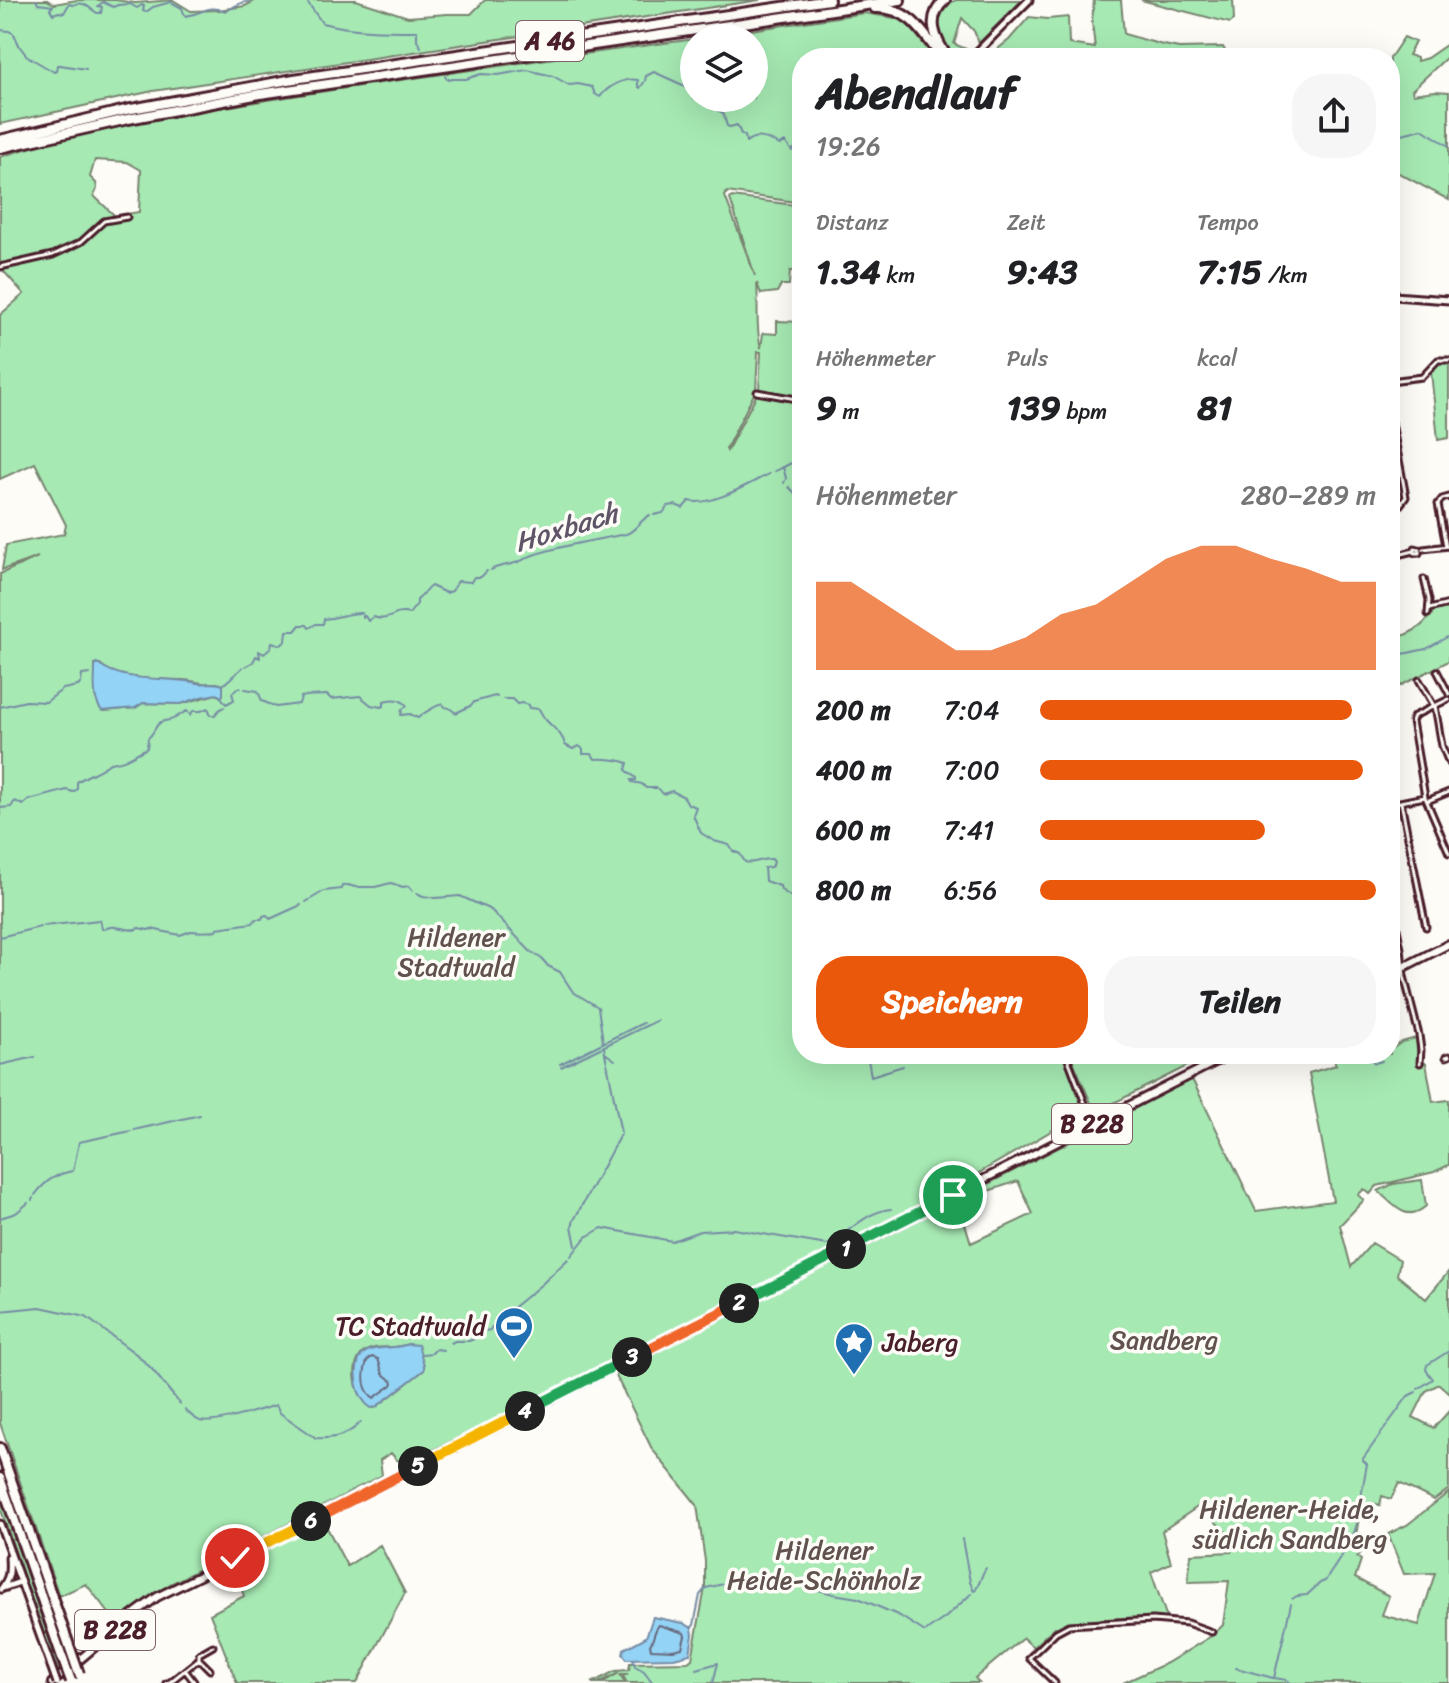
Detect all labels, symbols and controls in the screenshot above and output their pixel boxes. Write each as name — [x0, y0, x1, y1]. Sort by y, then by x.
road number: A 46 — [516, 21, 584, 61]
map controls — [680, 24, 768, 112]
button: layers — [680, 24, 768, 112]
text: Abendlauf — [816, 54, 1016, 132]
button: share — [1292, 74, 1376, 158]
text: 19:26 — [816, 123, 881, 169]
text: Distanz — [816, 203, 888, 242]
text: Zeit — [1007, 203, 1046, 242]
text: Tempo — [1197, 203, 1259, 242]
text: 1.34 — [816, 242, 881, 302]
text: 9:43 — [1007, 242, 1078, 302]
text: 7:15 — [1197, 242, 1262, 302]
text: km — [881, 256, 915, 295]
text: /km — [1262, 256, 1308, 295]
text: Höhenmeter — [816, 339, 935, 378]
text: Puls — [1007, 339, 1048, 378]
text: kcal — [1197, 339, 1237, 378]
text: 9 — [816, 378, 837, 438]
text: 139 — [1007, 378, 1061, 438]
text: 81 — [1197, 378, 1232, 438]
text: m — [837, 392, 860, 431]
text: bpm — [1061, 392, 1107, 431]
text: Höhenmeter — [816, 472, 957, 518]
text: 280–289 m — [1241, 472, 1376, 518]
water label: Hoxbach — [508, 488, 626, 566]
text: 200 m — [816, 687, 891, 733]
text: 7:04 — [944, 687, 999, 733]
text: 400 m — [816, 747, 892, 793]
text: 7:00 — [944, 747, 1000, 793]
text: 600 m — [816, 807, 890, 853]
text: 7:41 — [944, 807, 994, 853]
text: 800 m — [816, 867, 891, 913]
text: 6:56 — [944, 867, 997, 913]
park label: Hildener Stadtwald — [397, 914, 517, 990]
button: Speichern — [816, 956, 1088, 1048]
button: Teilen — [1104, 956, 1376, 1048]
road number: B 228 — [1052, 1104, 1132, 1144]
pin — [919, 1161, 987, 1229]
icon: arrive — [931, 1173, 975, 1217]
pin: 1 — [826, 1229, 866, 1269]
text: 1 — [841, 1229, 851, 1268]
pin: 2 — [719, 1283, 759, 1323]
text: 2 — [733, 1283, 745, 1322]
place label: TC Stadtwald — [335, 1303, 488, 1349]
sports icon: TC Stadtwald — [493, 1305, 535, 1360]
park label: Sandberg — [1110, 1317, 1218, 1363]
place label: Jaberg — [881, 1319, 959, 1365]
place icon: Jaberg — [833, 1321, 875, 1376]
pin: 3 — [612, 1337, 652, 1377]
text: 3 — [626, 1337, 638, 1376]
pin: 4 — [505, 1391, 545, 1431]
text: 4 — [518, 1391, 532, 1430]
pin: 5 — [398, 1446, 438, 1486]
text: 5 — [411, 1446, 425, 1485]
park label: Hildener-Heide, südlich Sandberg — [1192, 1486, 1387, 1562]
pin: 6 — [291, 1501, 331, 1541]
text: 6 — [305, 1501, 317, 1540]
pin — [201, 1524, 269, 1592]
park label: Hildener Heide-Schönholz — [727, 1527, 922, 1603]
icon: check — [213, 1536, 257, 1580]
road number: B 228 — [75, 1610, 155, 1650]

